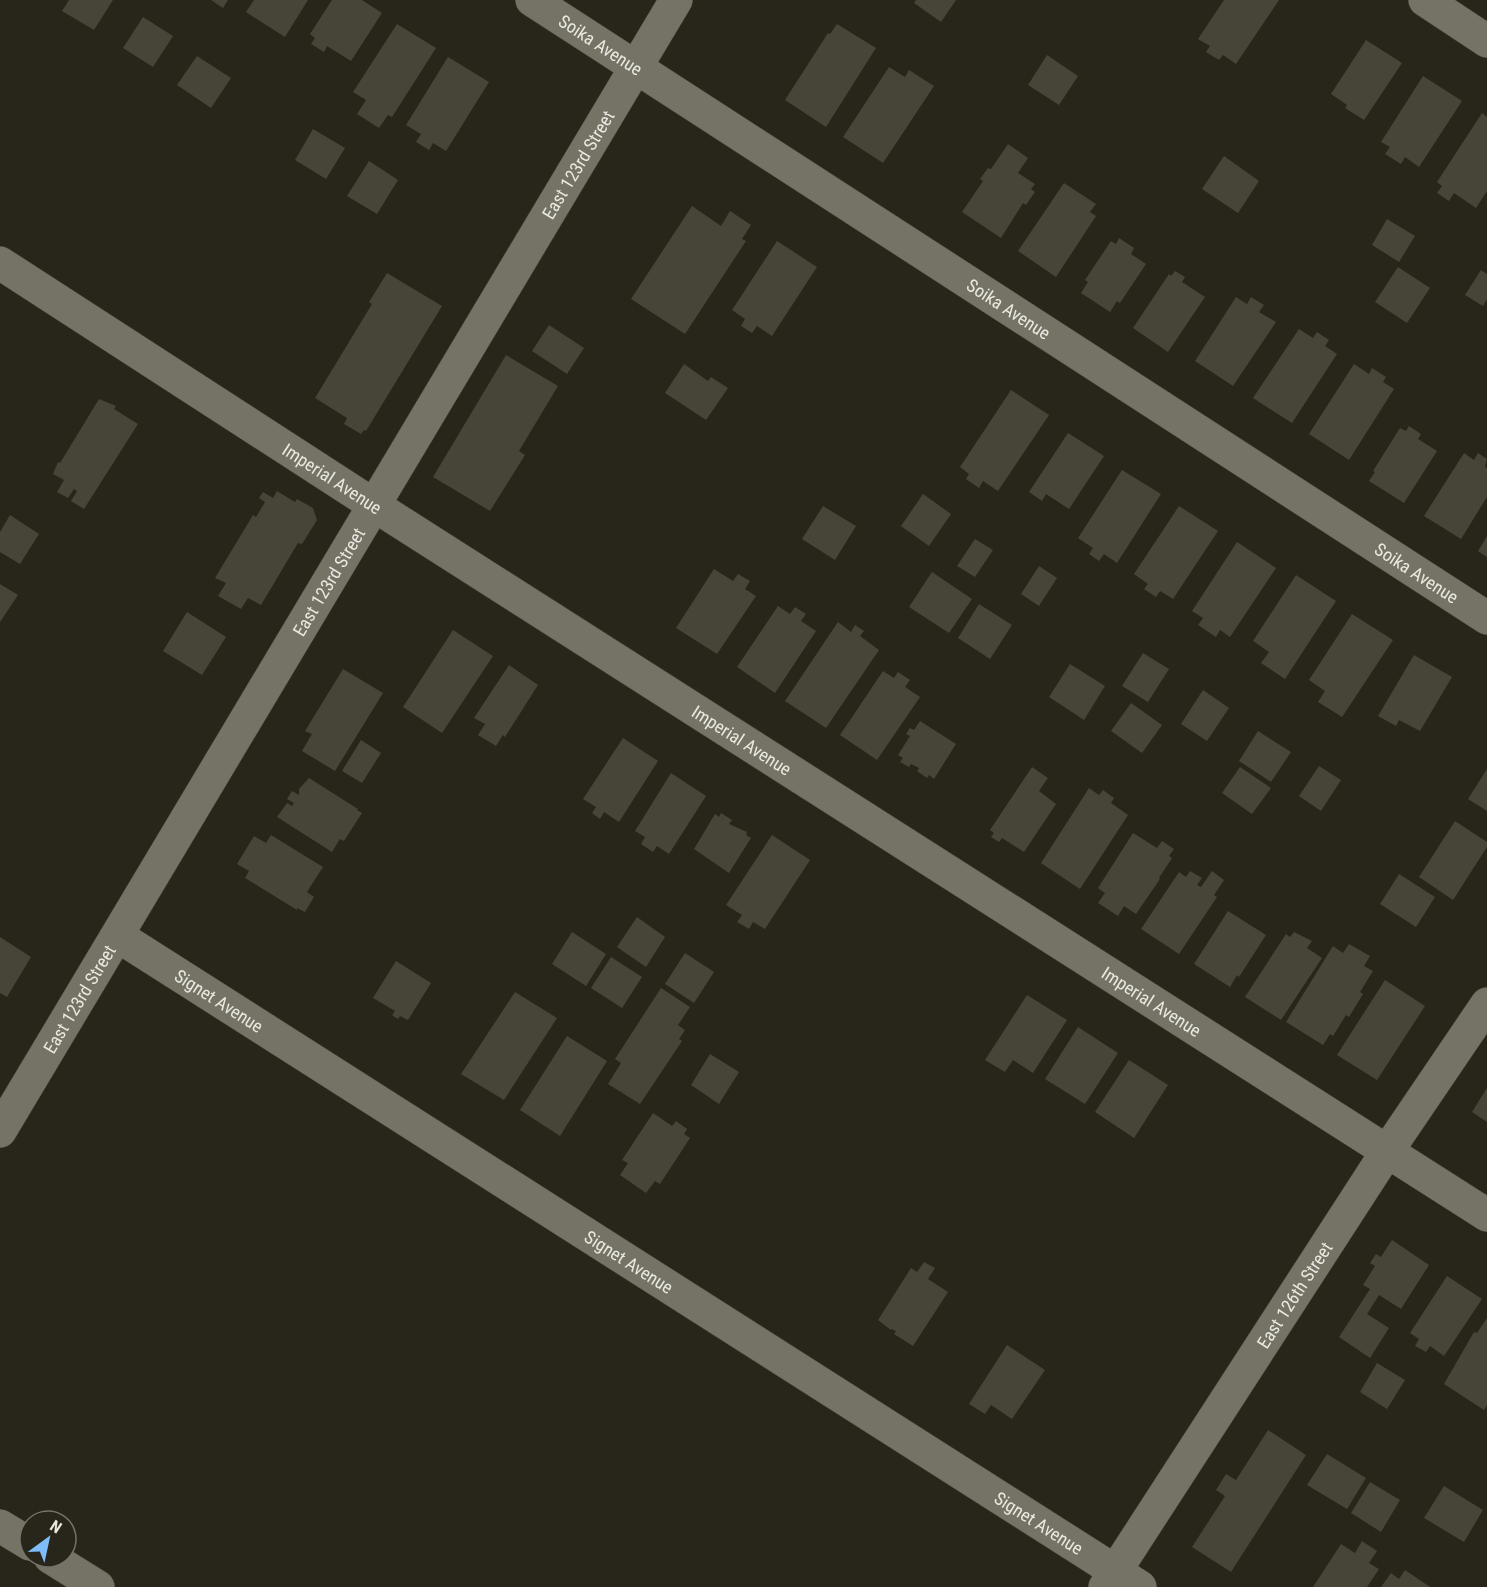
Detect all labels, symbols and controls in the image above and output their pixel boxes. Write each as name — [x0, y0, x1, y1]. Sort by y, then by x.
street label: Soika Avenue — [555, 10, 647, 79]
street label: East 123rd Street — [537, 107, 618, 222]
street label: Soika Avenue — [963, 274, 1055, 343]
street label: Imperial Avenue — [279, 438, 386, 518]
street label: East 123rd Street — [288, 524, 369, 640]
street label: Soika Avenue — [1371, 538, 1463, 607]
street label: Imperial Avenue — [688, 700, 796, 779]
street label: East 123rd Street — [39, 941, 119, 1057]
street label: Imperial Avenue — [1098, 962, 1205, 1041]
street label: Signet Avenue — [171, 965, 267, 1036]
street label: Signet Avenue — [581, 1226, 677, 1298]
street label: East 126th Street — [1252, 1238, 1336, 1352]
street label: Signet Avenue — [991, 1487, 1087, 1559]
north arrow — [18, 1509, 78, 1569]
text: N — [47, 1516, 65, 1537]

